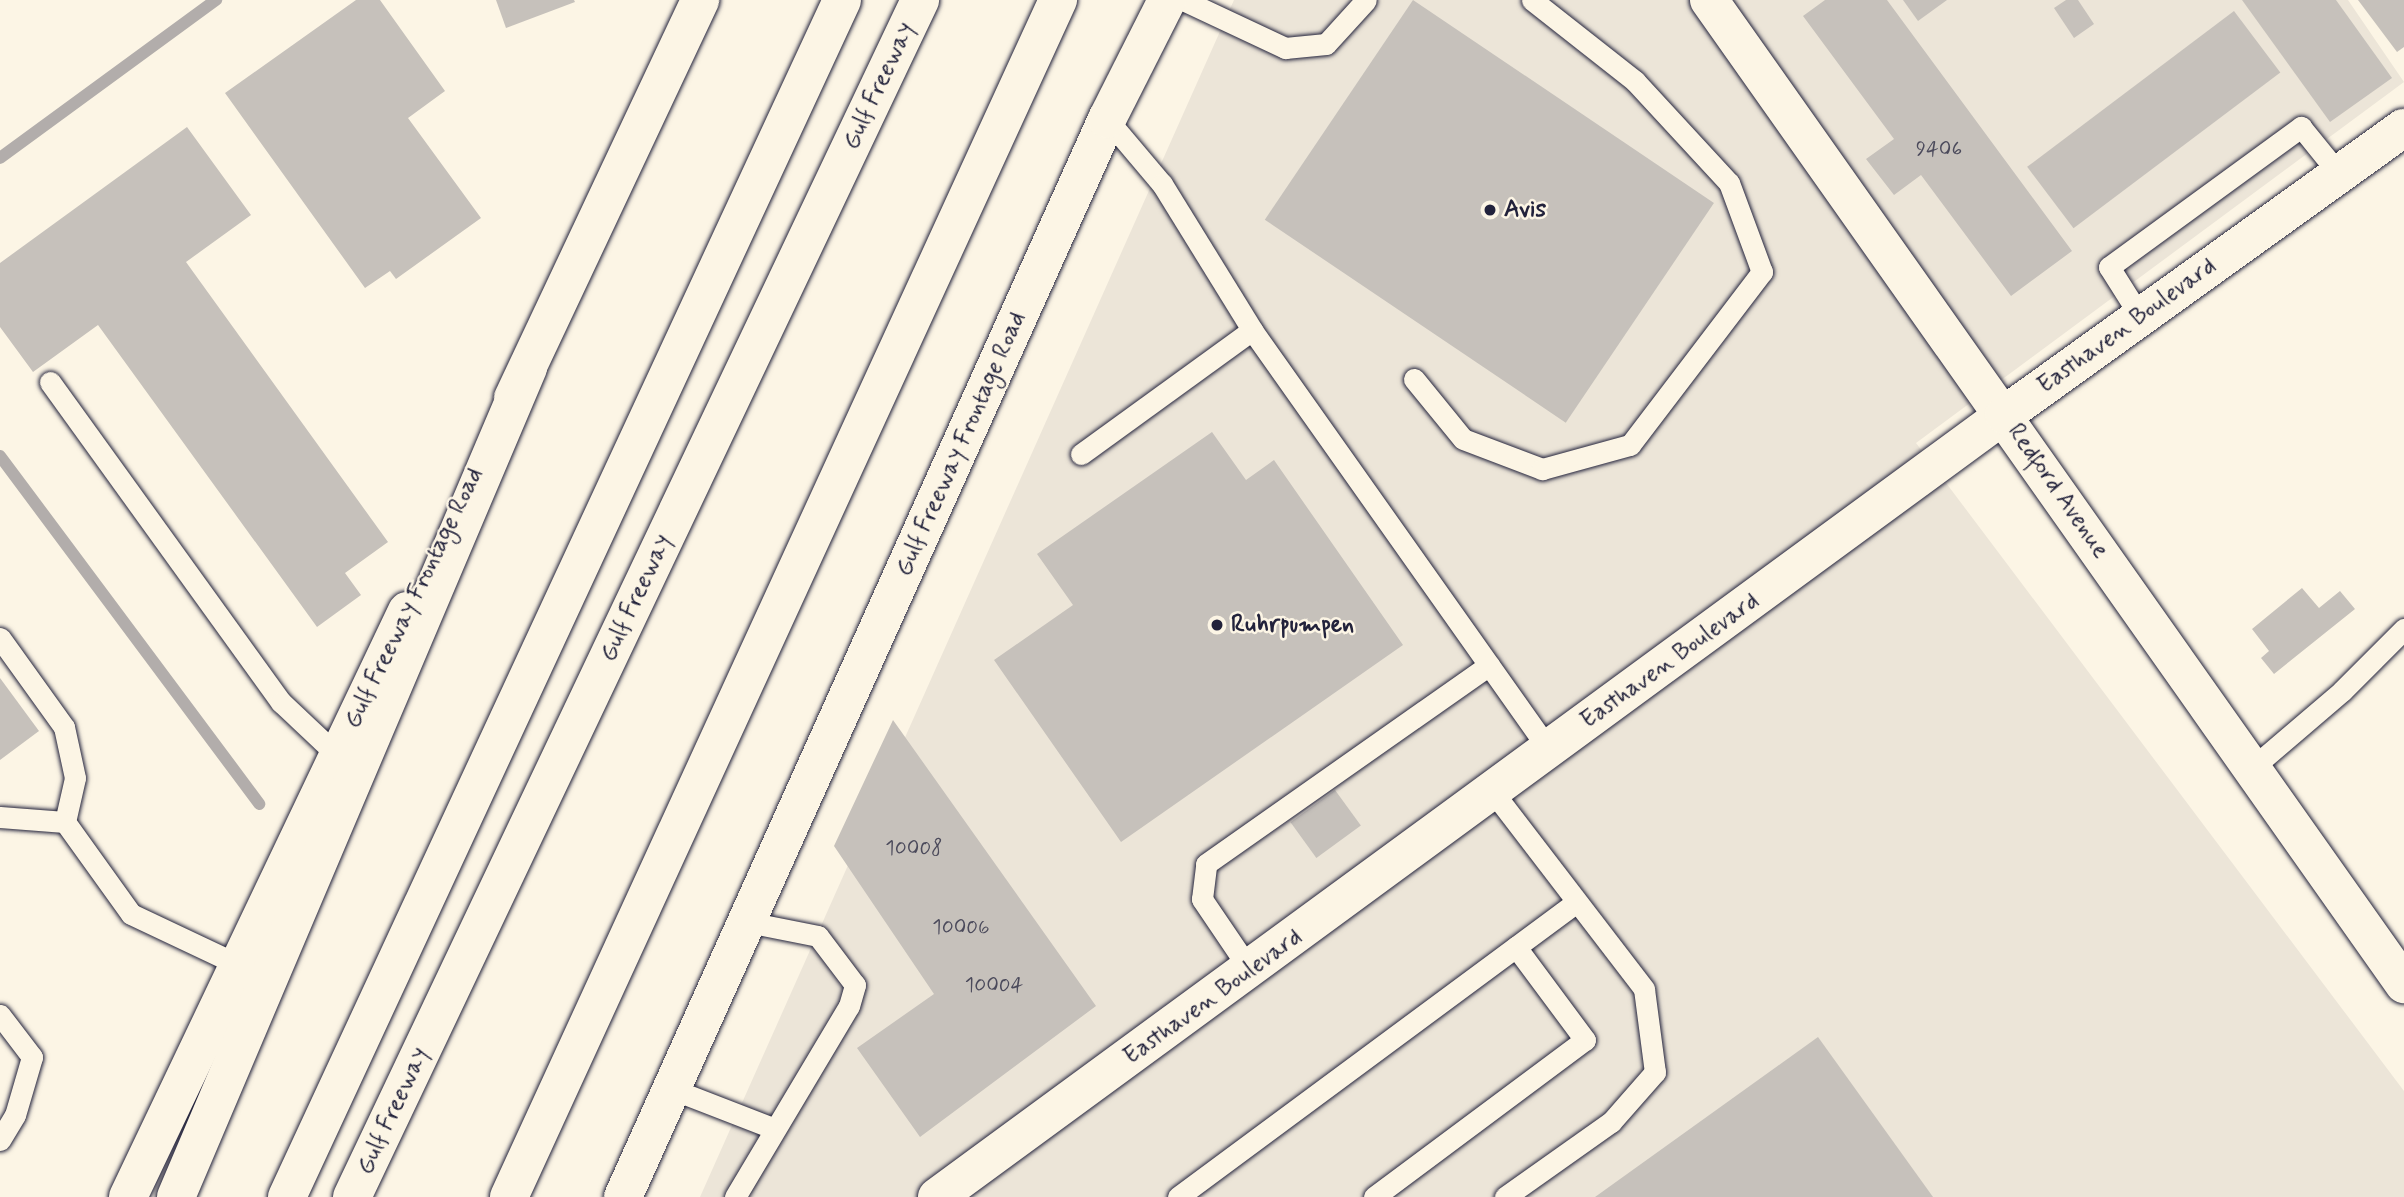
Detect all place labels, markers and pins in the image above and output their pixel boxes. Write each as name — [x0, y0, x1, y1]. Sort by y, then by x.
place label: Avis — [1504, 196, 1546, 224]
marker: Avis — [1482, 202, 1498, 218]
place label: Ruhrpumpen — [1231, 611, 1354, 639]
marker: Ruhrpumpen — [1209, 617, 1225, 633]

